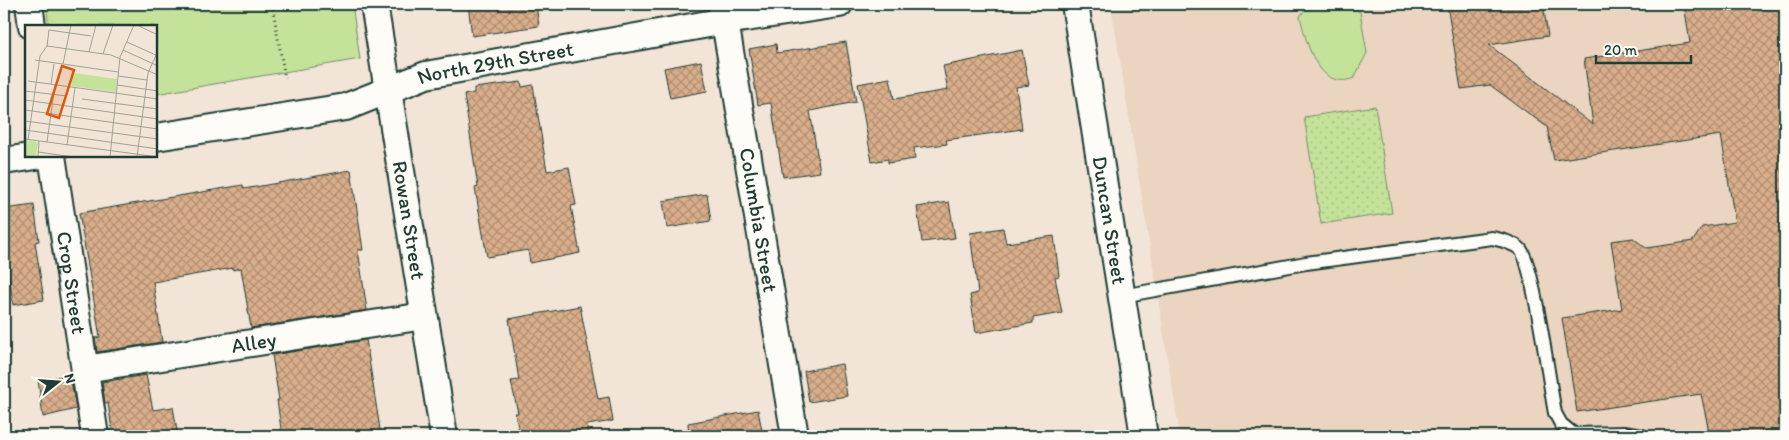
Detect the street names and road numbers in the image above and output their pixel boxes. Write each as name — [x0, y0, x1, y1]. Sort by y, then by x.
street label: North 29th Street — [413, 36, 576, 89]
street label: Columbia Street — [734, 146, 784, 294]
street label: Duncan Street — [1087, 154, 1133, 286]
street label: Rowan Street — [388, 159, 431, 281]
street label: Crop Street — [52, 229, 92, 336]
street label: Alley — [230, 326, 278, 358]

